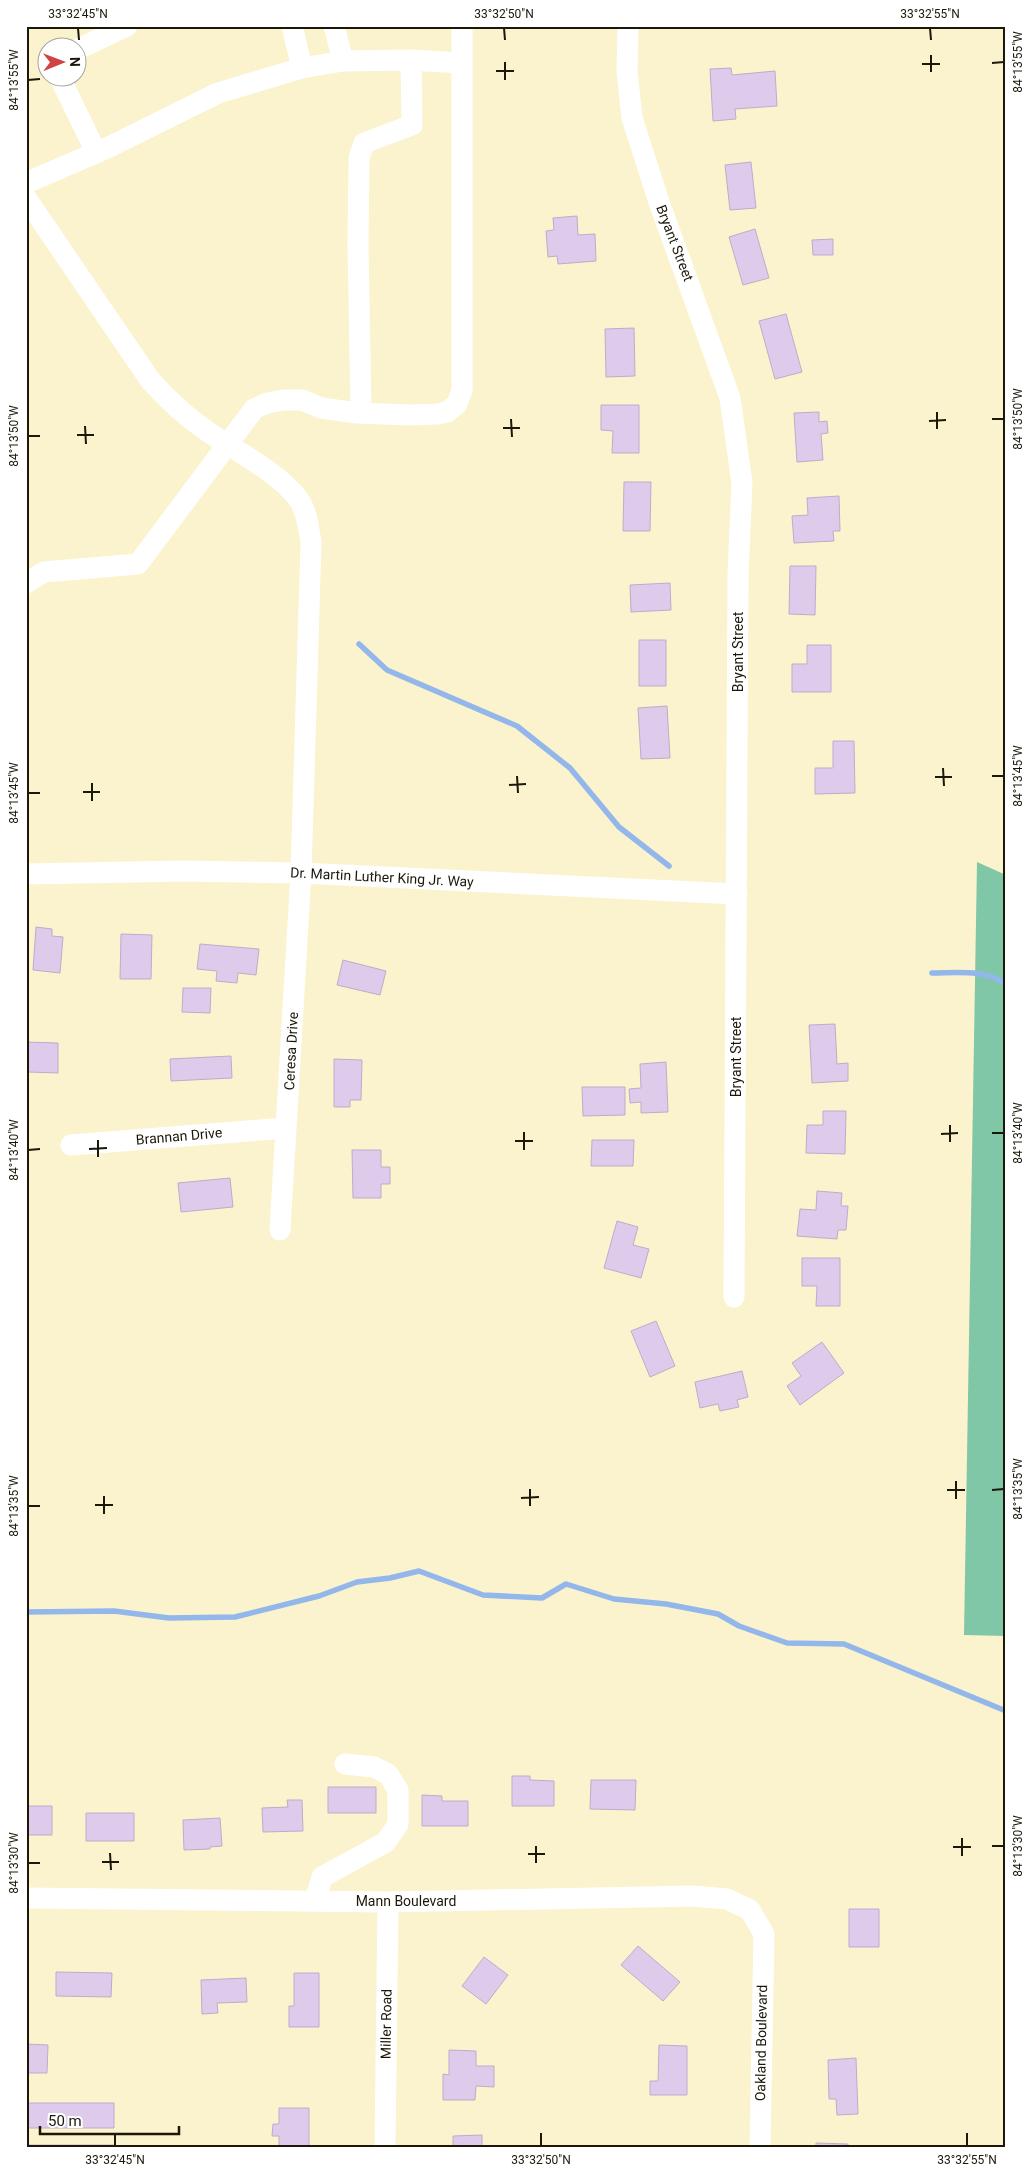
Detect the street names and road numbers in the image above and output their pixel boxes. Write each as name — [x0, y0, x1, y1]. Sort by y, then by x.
street label: Bryant Street — [653, 203, 697, 284]
street label: Bryant Street — [730, 611, 746, 692]
street label: Dr. Martin Luther King Jr. Way — [290, 864, 474, 890]
street label: Ceresa Drive — [281, 1011, 301, 1091]
street label: Bryant Street — [728, 1016, 744, 1097]
street label: Brannan Drive — [135, 1124, 223, 1148]
street label: Mann Boulevard — [356, 1893, 456, 1909]
street label: Oakland Boulevard — [752, 1985, 770, 2101]
street label: Miller Road — [377, 1989, 395, 2059]

